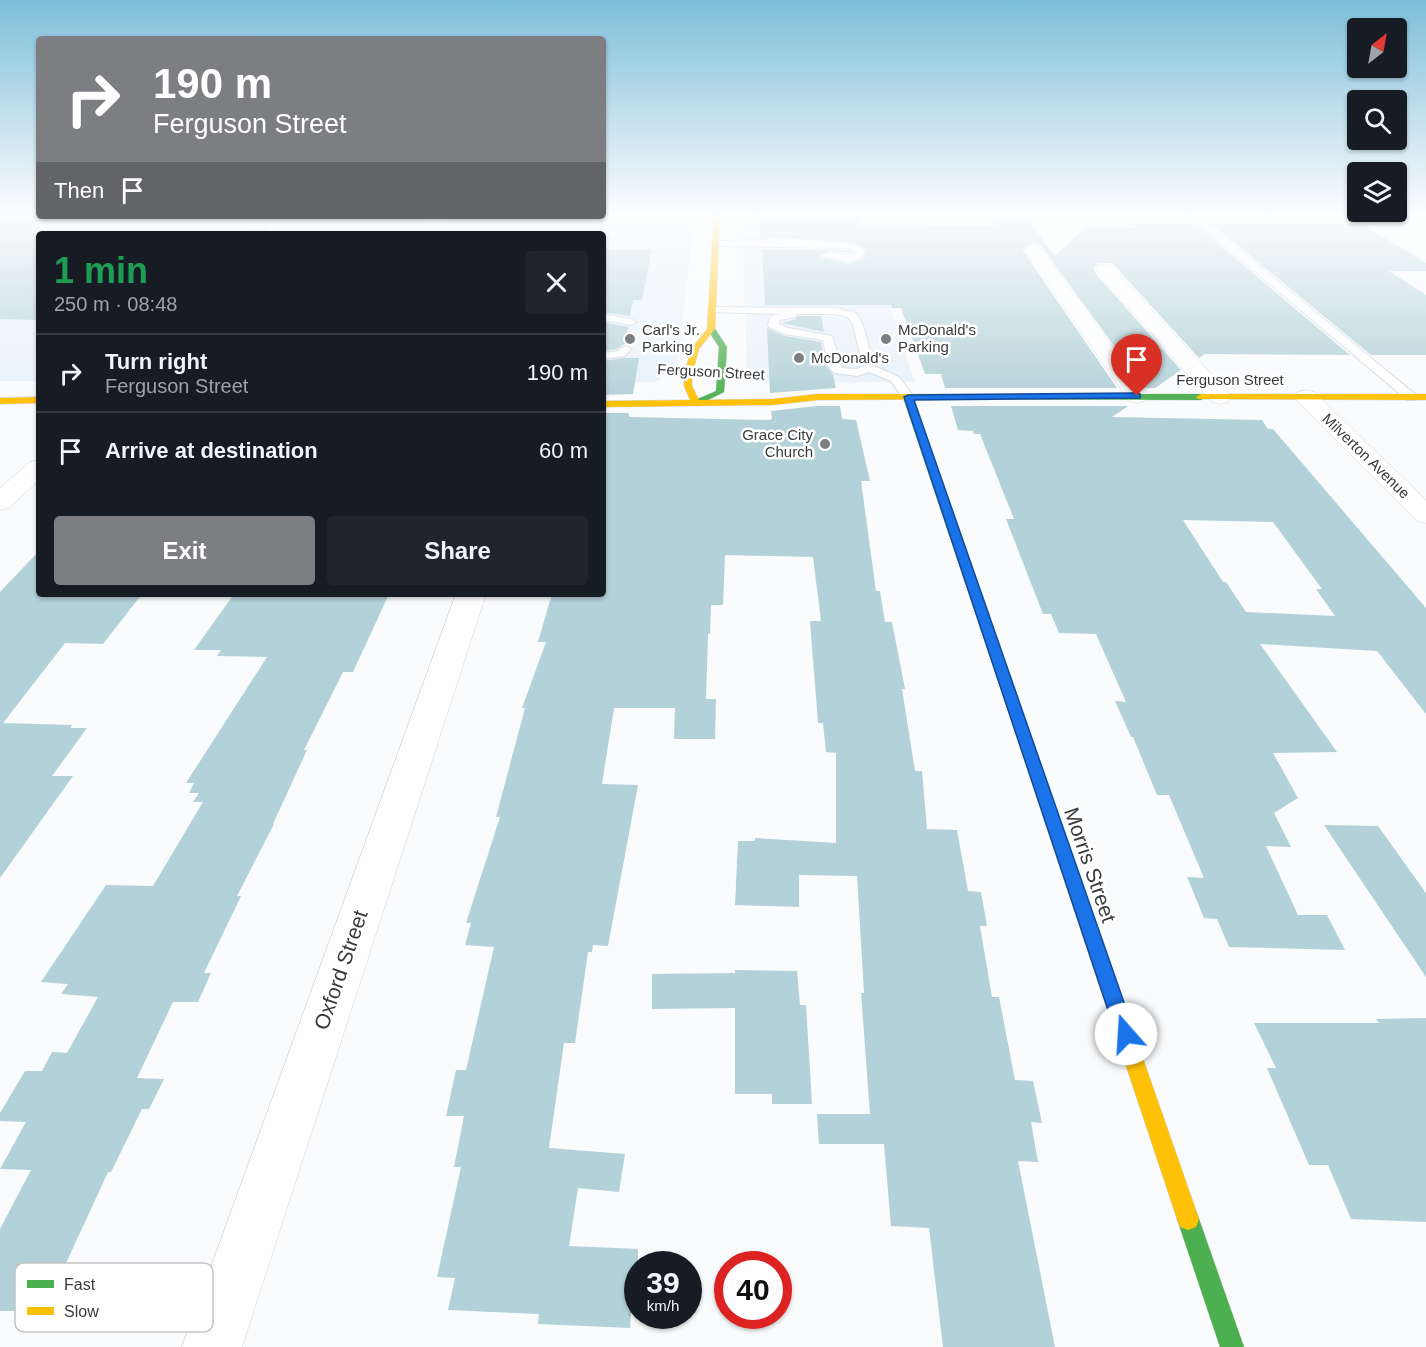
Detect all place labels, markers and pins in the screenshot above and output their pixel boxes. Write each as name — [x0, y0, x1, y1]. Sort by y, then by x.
place label: Carl's Jr. Parking — [642, 321, 700, 355]
place label: McDonald's Parking — [898, 321, 976, 355]
marker: Carl's Jr. Parking — [623, 332, 637, 346]
marker: McDonald's Parking — [879, 332, 893, 346]
pin — [1111, 334, 1162, 396]
place label: McDonald's — [811, 349, 889, 366]
marker: McDonald's — [792, 351, 806, 365]
place label: Grace City Church — [742, 426, 813, 460]
marker: Grace City Church — [818, 437, 832, 451]

